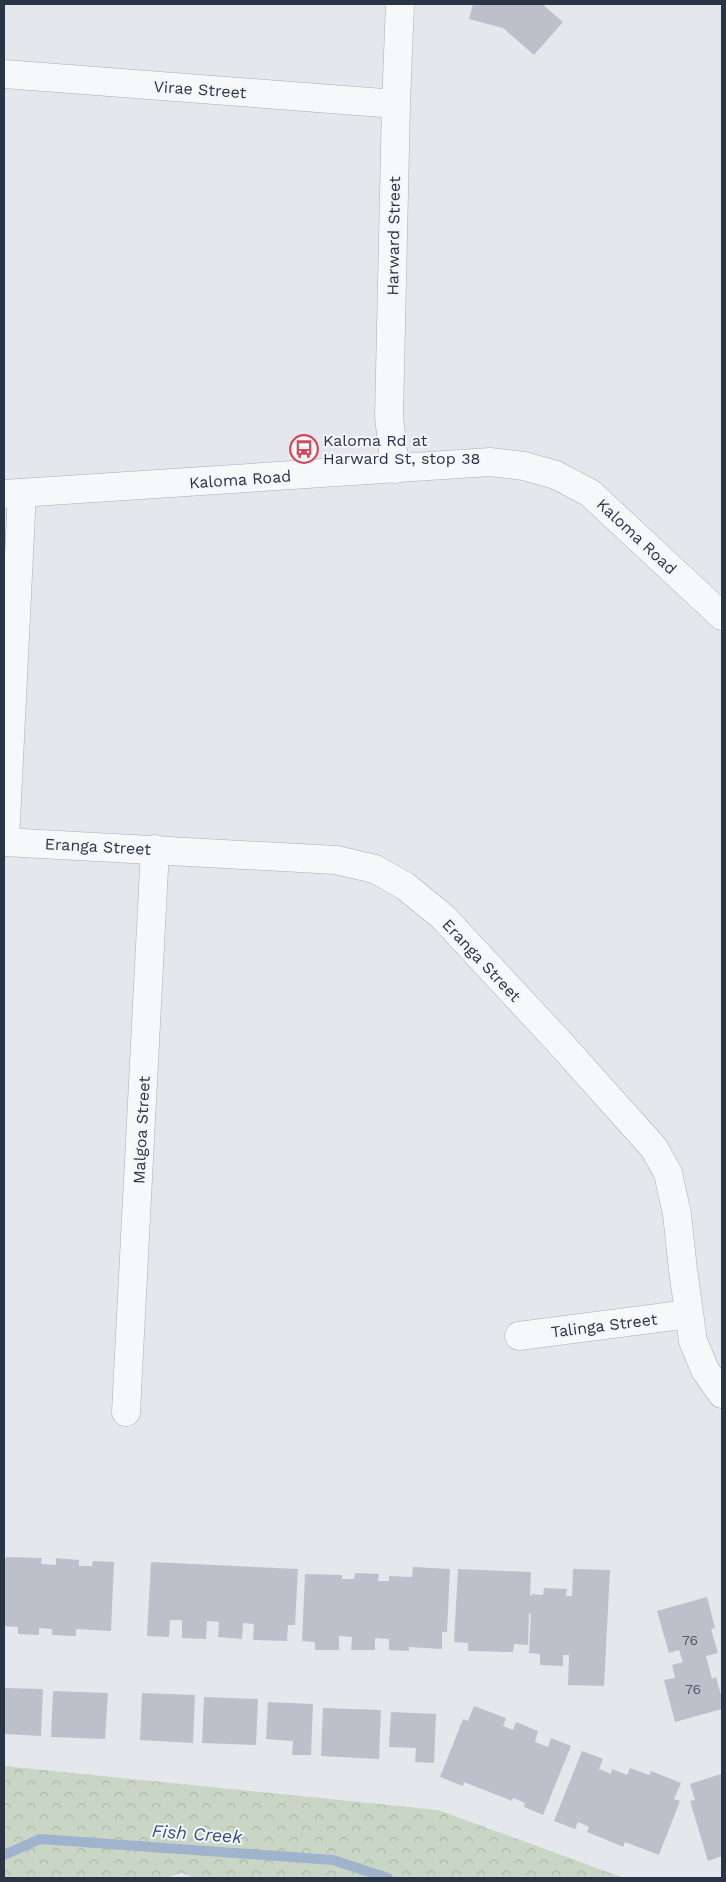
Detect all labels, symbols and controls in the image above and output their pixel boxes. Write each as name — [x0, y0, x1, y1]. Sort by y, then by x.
street label: Virae Street — [153, 77, 247, 102]
street label: Harward Street — [383, 176, 404, 296]
place label: Kaloma Rd at Harward St, stop 38 — [323, 431, 480, 468]
bus stop icon: Kaloma Rd at Harward St, stop 38 — [289, 434, 319, 464]
street label: Kaloma Road — [188, 466, 292, 493]
street label: Kaloma Road — [593, 495, 681, 578]
street label: Eranga Street — [44, 834, 152, 859]
street label: Eranga Street — [438, 915, 525, 1006]
street label: Malgoa Street — [129, 1075, 154, 1184]
street label: Talinga Street — [550, 1310, 659, 1341]
house number: 76 — [682, 1632, 698, 1648]
house number: 76 — [685, 1681, 701, 1697]
water label: Fish Creek — [151, 1820, 244, 1847]

